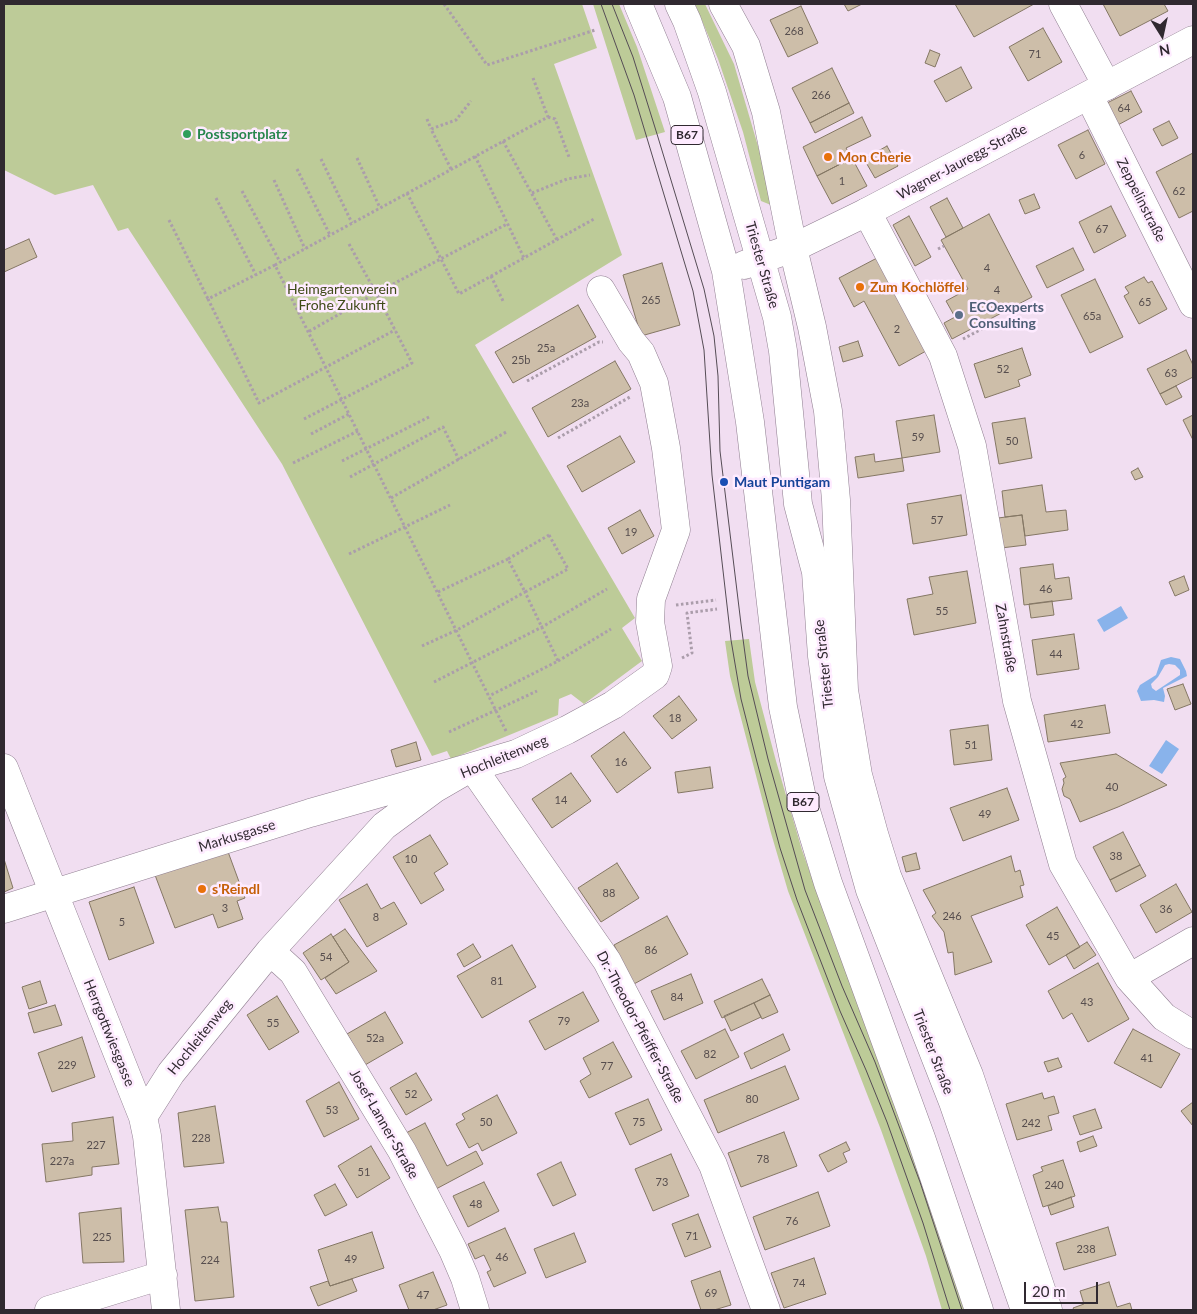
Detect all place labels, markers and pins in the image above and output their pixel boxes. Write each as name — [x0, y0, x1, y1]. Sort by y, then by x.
place label: Postsportplatz — [197, 126, 287, 142]
marker: Postsportplatz — [181, 128, 193, 140]
place label: Mon Cherie — [838, 149, 911, 165]
marker: Mon Cherie — [822, 151, 834, 163]
place label: Zum Kochlöffel — [870, 279, 965, 295]
marker: Zum Kochlöffel — [854, 281, 866, 293]
place label: ECOexperts Consulting — [969, 299, 1044, 332]
marker: ECOexperts Consulting — [953, 309, 965, 321]
place label: Maut Puntigam — [734, 474, 830, 490]
marker: Maut Puntigam — [718, 476, 730, 488]
place label: s'Reindl — [212, 881, 260, 897]
marker: s'Reindl — [196, 883, 208, 895]

